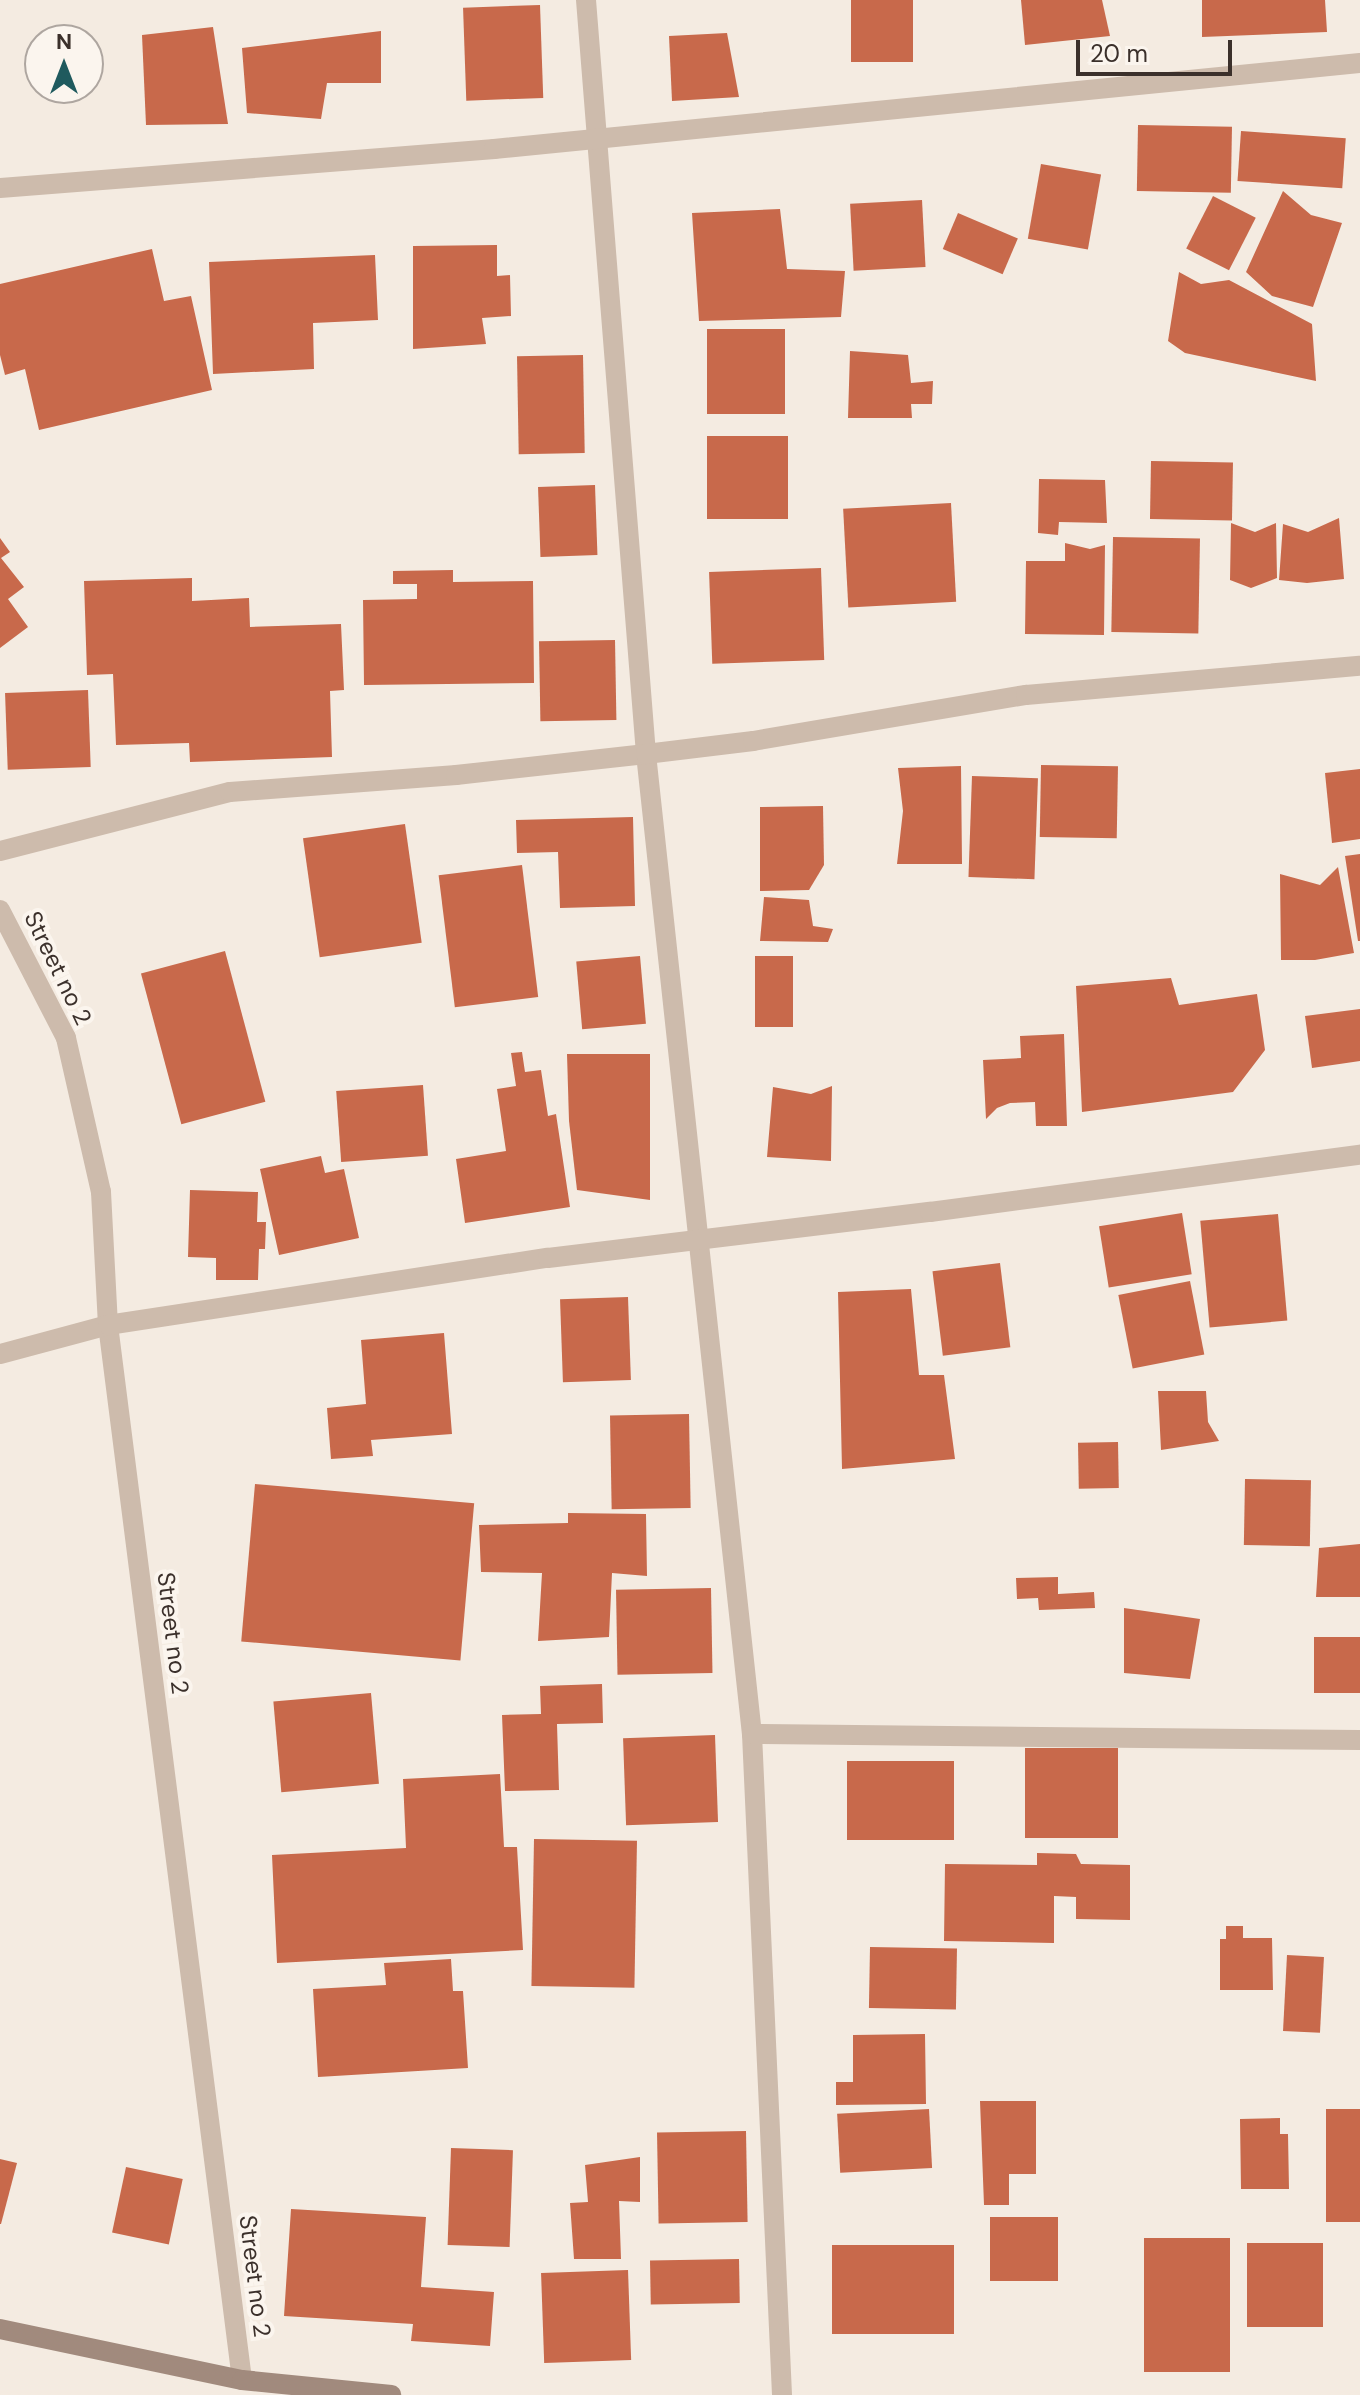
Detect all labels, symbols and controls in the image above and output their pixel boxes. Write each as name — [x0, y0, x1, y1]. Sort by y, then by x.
north arrow — [24, 24, 104, 104]
scale bar — [1080, 24, 1236, 74]
text: N — [56, 27, 72, 56]
text: 20 m — [1090, 38, 1148, 69]
street label: Street no 2 — [18, 907, 98, 1029]
street label: Street no 2 — [151, 1570, 195, 1696]
street label: Street no 2 — [233, 2213, 277, 2339]

